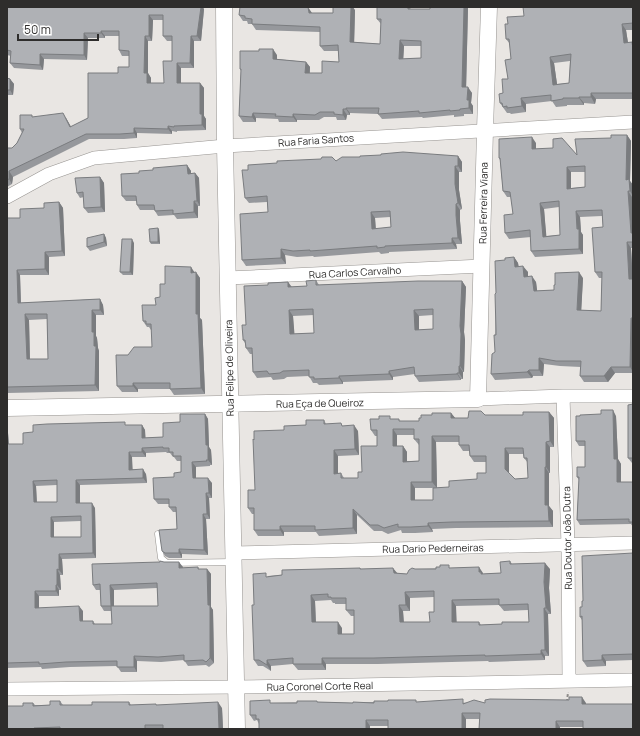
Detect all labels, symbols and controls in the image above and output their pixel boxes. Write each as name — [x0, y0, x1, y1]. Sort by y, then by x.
scale bar — [18, 16, 98, 42]
text: 50 m — [24, 21, 51, 38]
street label: Rua Faria Santos — [277, 130, 355, 150]
street label: Rua Ferreira Viana — [475, 162, 491, 244]
street label: Rua Carlos Carvalho — [308, 263, 402, 281]
street label: Rua Felipe de Oliveira — [221, 320, 237, 416]
street label: Rua Eça de Queiroz — [276, 395, 364, 411]
street label: Rua Doutor João Dutra — [559, 486, 575, 590]
street label: Rua Dario Pederneiras — [382, 540, 484, 556]
street label: Rua Coronel Corte Real — [267, 678, 373, 694]

